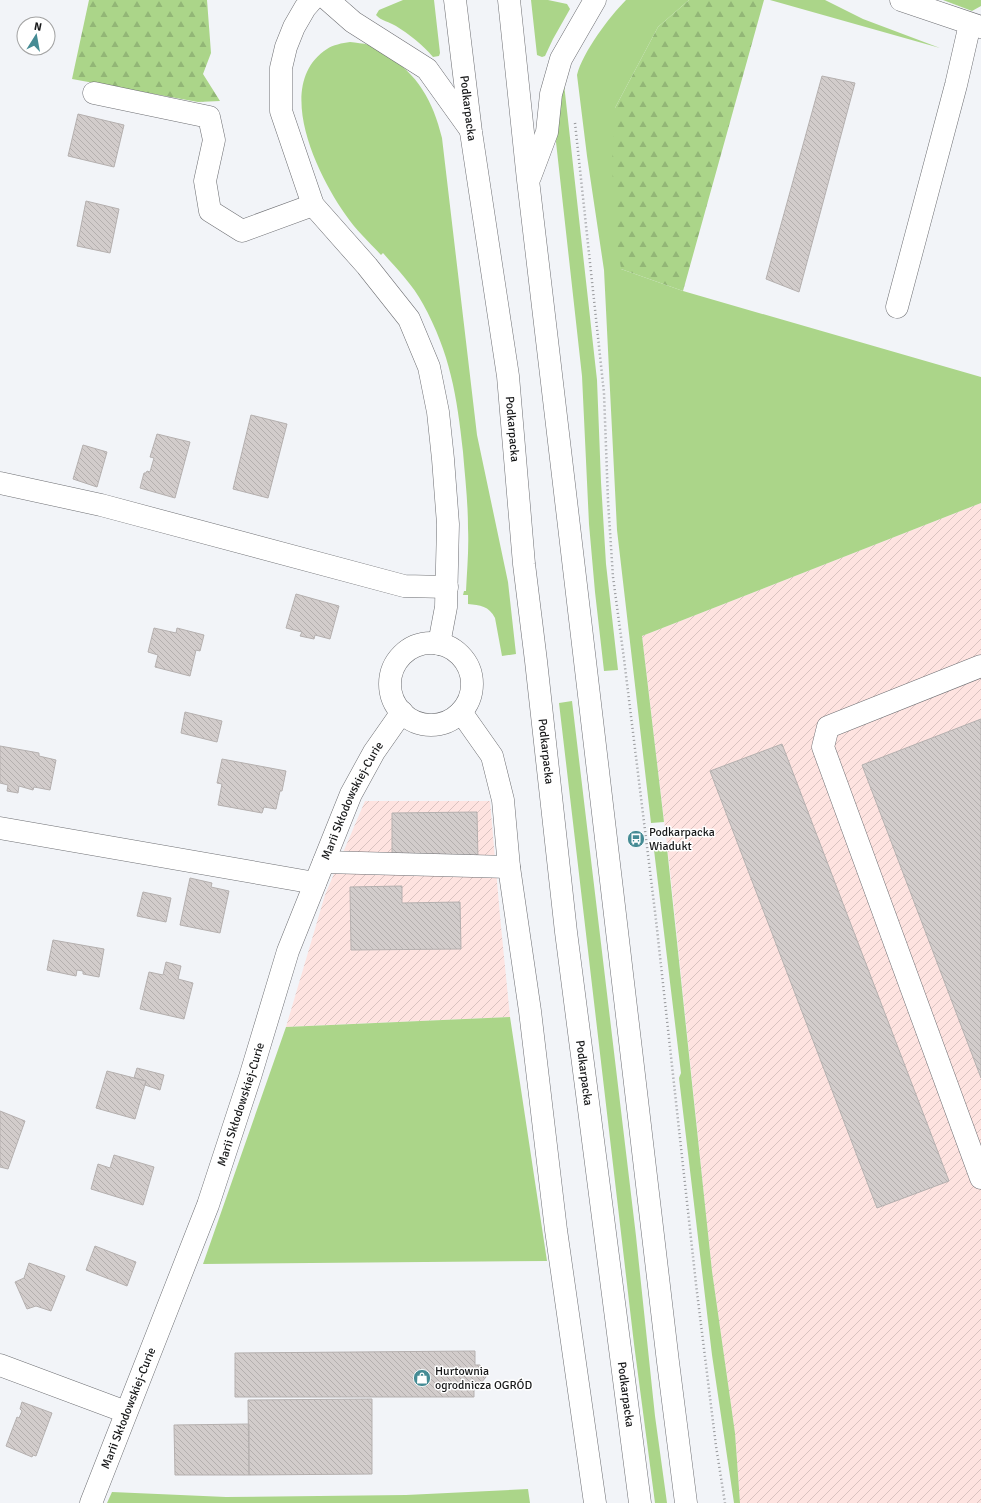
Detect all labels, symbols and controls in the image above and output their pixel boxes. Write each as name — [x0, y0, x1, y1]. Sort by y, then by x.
north arrow — [16, 16, 56, 56]
text: N — [33, 20, 43, 34]
street label: Podkarpacka — [456, 75, 479, 142]
street label: Podkarpacka — [502, 396, 522, 463]
street label: Podkarpacka — [534, 718, 557, 785]
street label: Marii Skłodowskiej-Curie — [318, 739, 387, 862]
place label: Podkarpacka Wiadukt — [649, 825, 715, 854]
bus stop icon: Podkarpacka Wiadukt — [626, 829, 646, 849]
street label: Podkarpacka — [572, 1039, 595, 1107]
street label: Marii Skłodowskiej-Curie — [214, 1041, 268, 1168]
street label: Marii Skłodowskiej-Curie — [98, 1345, 159, 1471]
street label: Podkarpacka — [614, 1361, 637, 1428]
place label: Hurtownia ogrodnicza OGRÓD — [435, 1364, 532, 1393]
shop icon: Hurtownia ogrodnicza OGRÓD — [412, 1368, 432, 1388]

